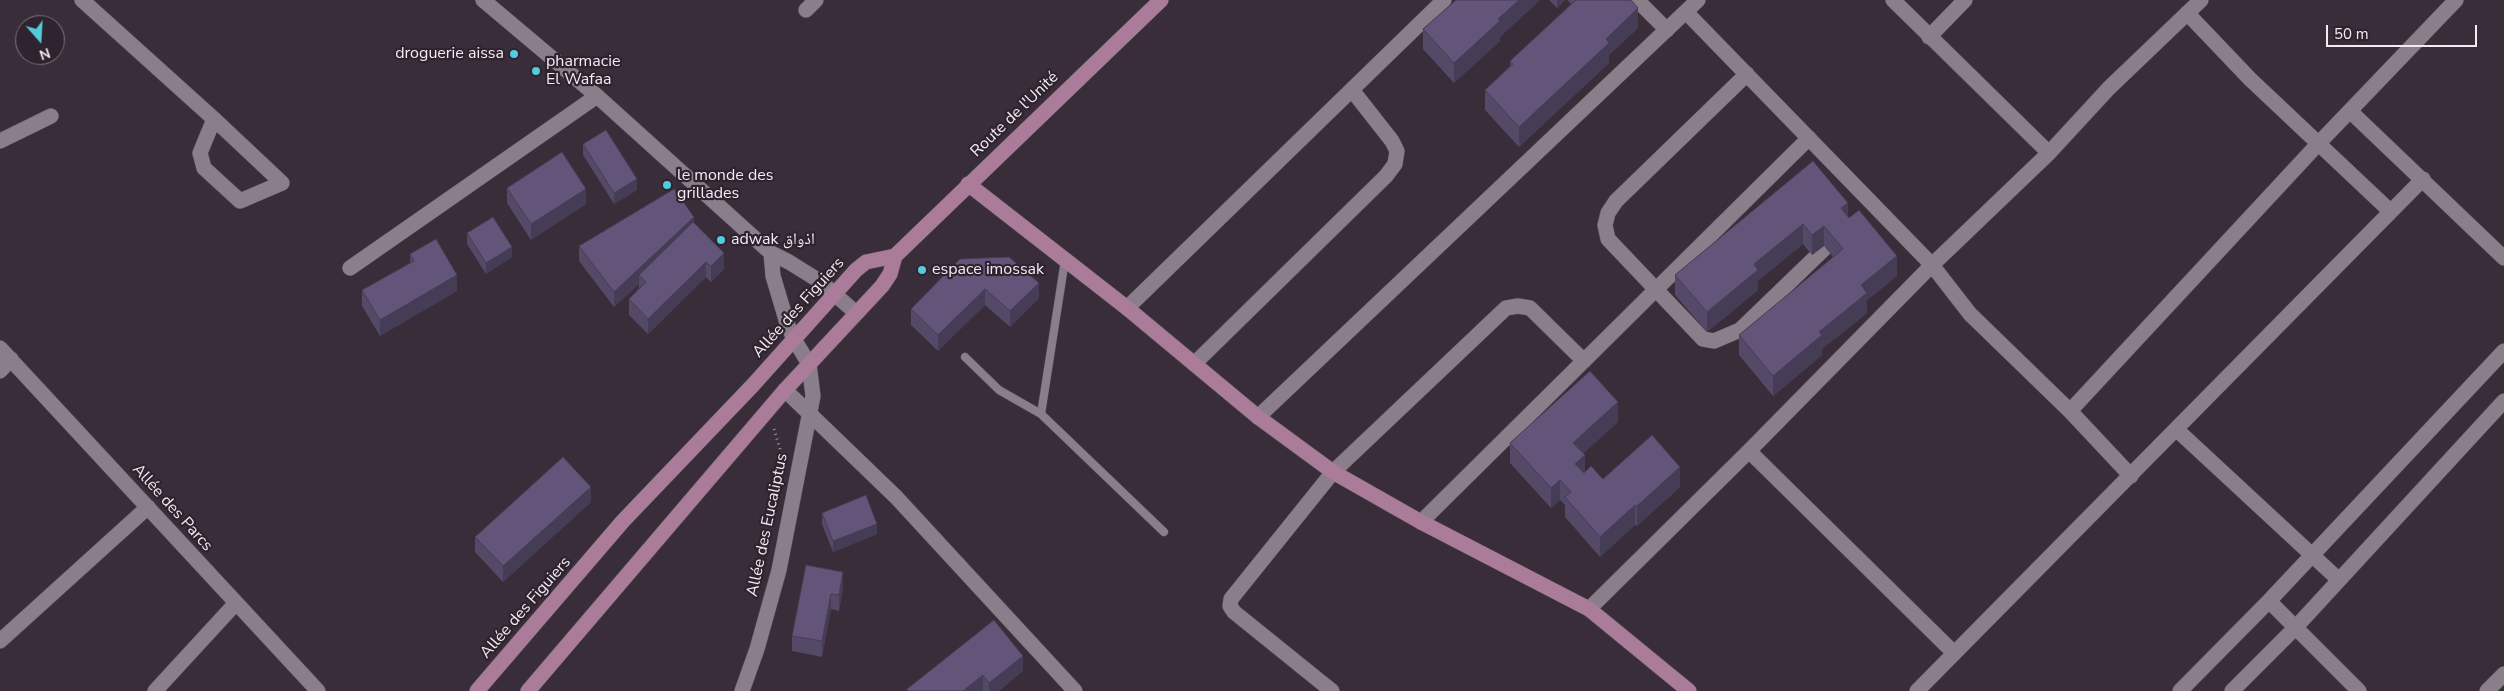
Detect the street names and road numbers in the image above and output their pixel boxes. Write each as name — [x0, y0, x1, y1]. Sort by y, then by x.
street label: Route de l'Unité — [967, 68, 1063, 162]
street label: Allée des Figuiers — [749, 254, 849, 362]
street label: Allée des Eucaliptus — [743, 452, 793, 598]
street label: Allée des Parcs — [128, 460, 216, 556]
street label: Allée des Figuiers — [477, 553, 575, 663]

